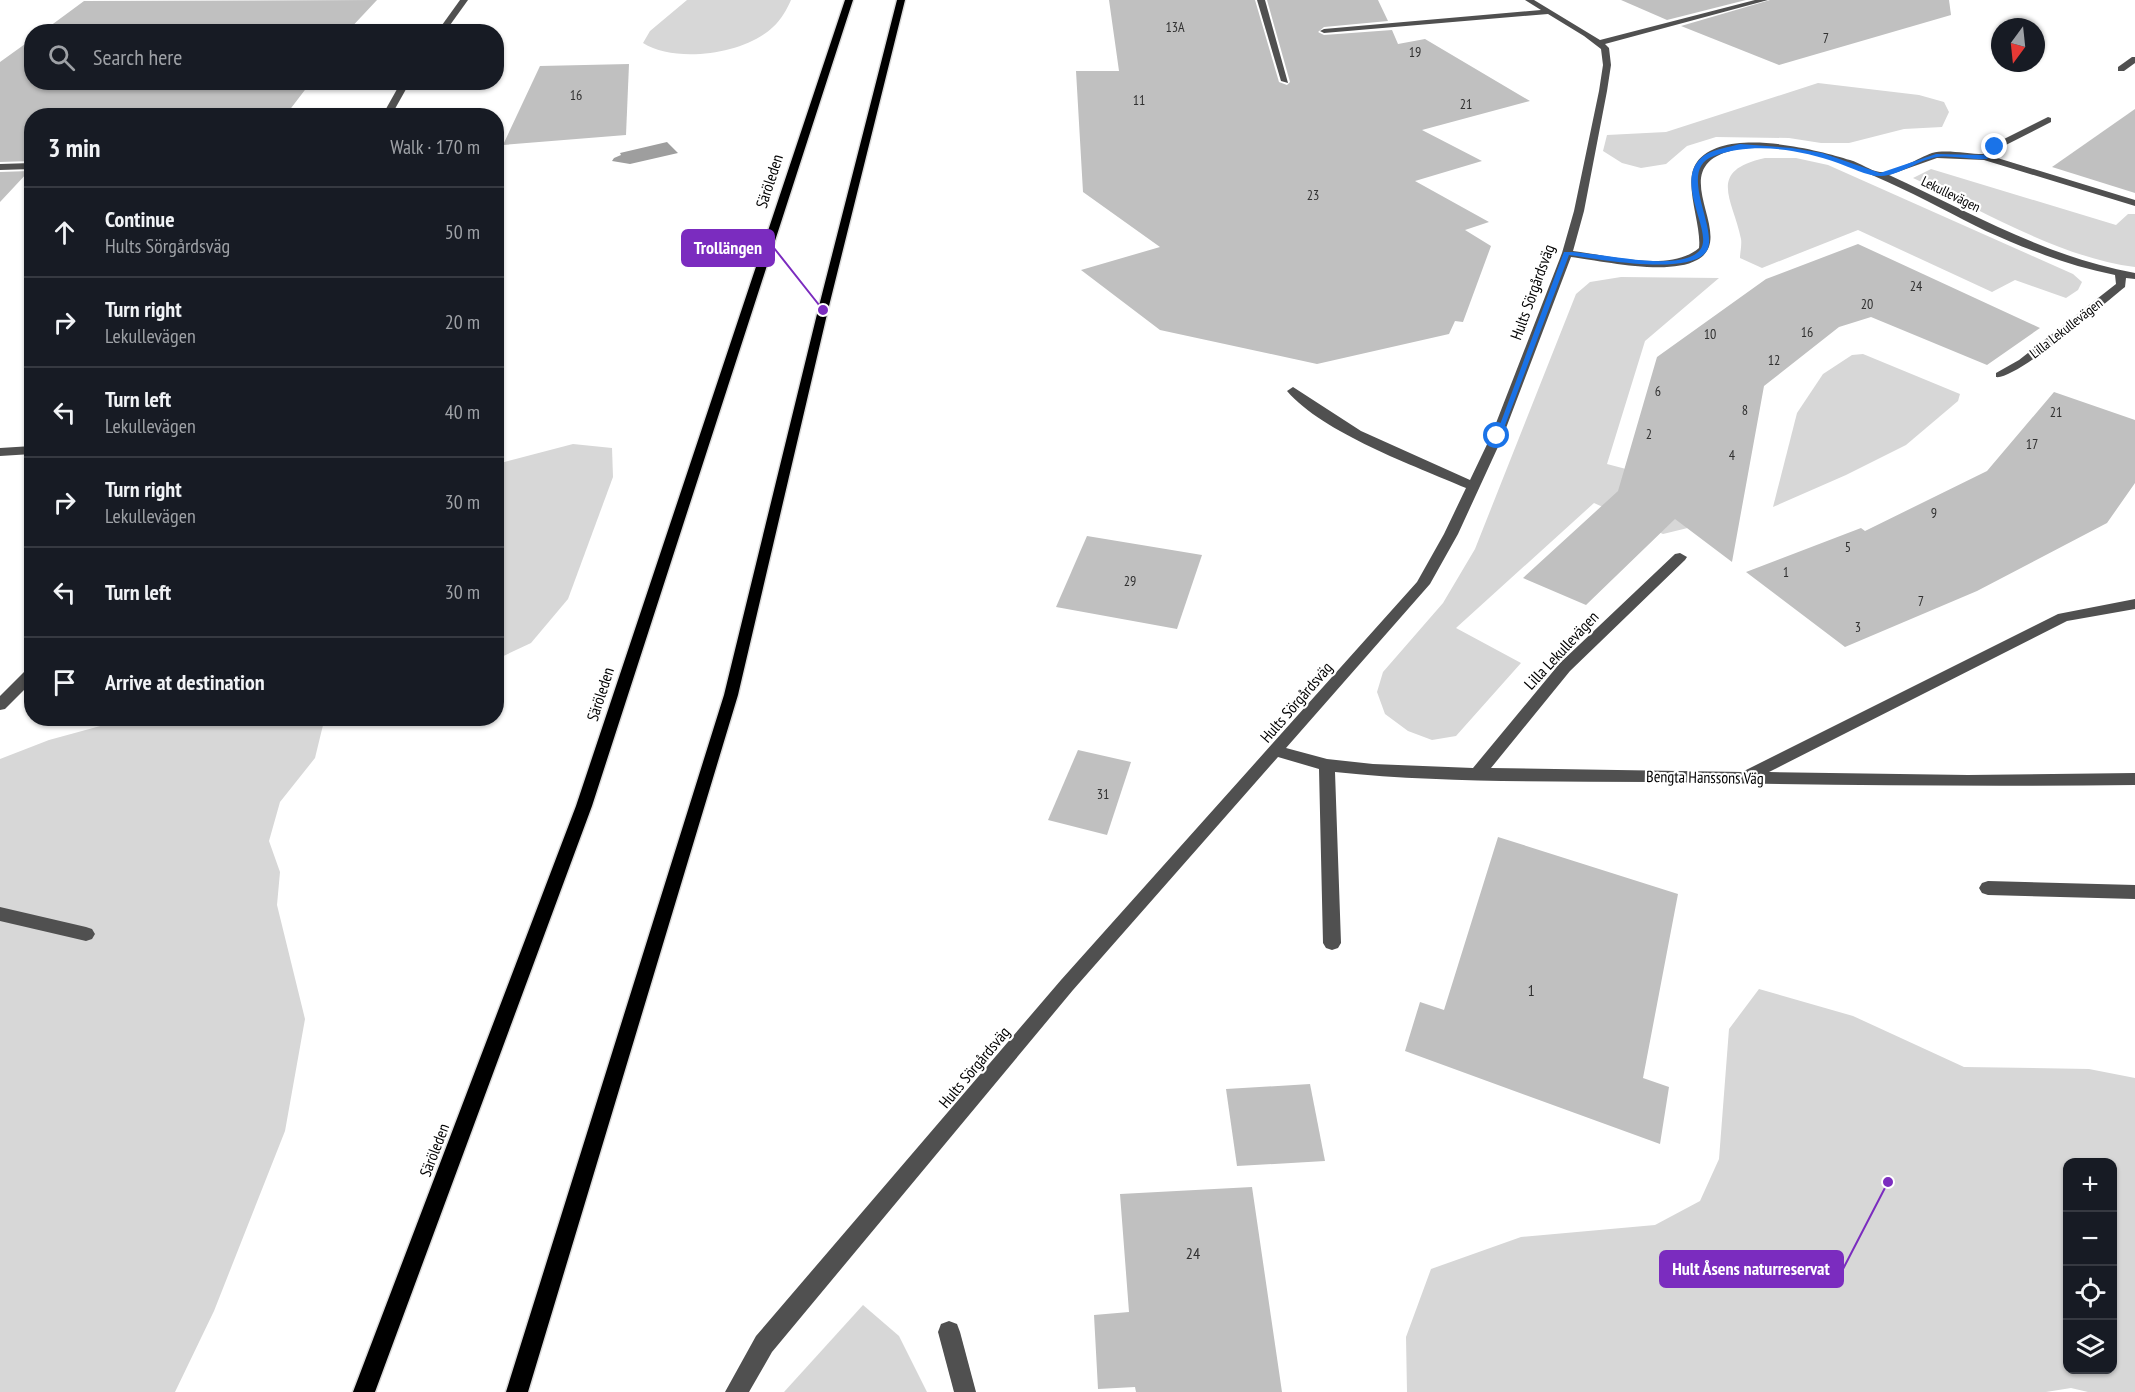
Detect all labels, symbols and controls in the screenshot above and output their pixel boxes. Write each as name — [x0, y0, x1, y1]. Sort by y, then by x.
house number: 13A — [1165, 18, 1185, 36]
north arrow — [1991, 18, 2045, 72]
search box — [24, 24, 504, 90]
house number: 7 — [1823, 29, 1829, 47]
icon: search — [45, 41, 78, 74]
text: Search here — [93, 43, 182, 71]
house number: 19 — [1409, 43, 1421, 61]
house number: 16 — [570, 86, 582, 104]
house number: 11 — [1133, 91, 1145, 109]
house number: 21 — [1460, 95, 1472, 113]
text: 3 min — [48, 131, 101, 164]
route end — [1981, 133, 2007, 159]
text: Walk · 170 m — [390, 134, 480, 160]
street label: Säröleden — [751, 152, 787, 210]
street label: Lekullevägen — [1918, 172, 1984, 216]
house number: 23 — [1307, 186, 1319, 204]
text: Continue — [105, 205, 175, 233]
icon: ahead — [48, 216, 81, 249]
text: 50 m — [445, 219, 480, 245]
callout: Trollängen — [682, 230, 774, 266]
text: Hults Sörgårdsväg — [105, 233, 230, 259]
text: Trollängen — [694, 236, 762, 259]
street label: Hults Sörgårdsväg — [1505, 242, 1559, 342]
house number: 24 — [1910, 277, 1923, 295]
street label: Lilla Lekullevägen — [2026, 294, 2106, 362]
text: Turn right — [105, 295, 182, 323]
house number: 20 — [1861, 295, 1873, 313]
icon: right — [48, 306, 81, 339]
text: 20 m — [445, 309, 480, 335]
text: Lekullevägen — [105, 323, 196, 349]
house number: 16 — [1801, 323, 1813, 341]
house number: 10 — [1704, 325, 1716, 343]
house number: 12 — [1768, 351, 1780, 369]
house number: 6 — [1655, 382, 1661, 400]
text: Turn left — [105, 385, 171, 413]
icon: left — [48, 396, 81, 429]
text: 40 m — [445, 399, 480, 425]
house number: 8 — [1742, 401, 1748, 419]
house number: 21 — [2050, 403, 2062, 421]
text: Lekullevägen — [105, 413, 196, 439]
route start — [1483, 422, 1509, 448]
house number: 2 — [1646, 425, 1652, 443]
house number: 17 — [2026, 435, 2038, 453]
house number: 4 — [1729, 446, 1736, 464]
text: Turn right — [105, 475, 182, 503]
icon: right — [48, 486, 81, 519]
text: 30 m — [445, 489, 480, 515]
text: Lekullevägen — [105, 503, 196, 529]
house number: 9 — [1931, 504, 1937, 522]
house number: 5 — [1845, 538, 1851, 556]
house number: 1 — [1783, 563, 1789, 581]
house number: 29 — [1124, 572, 1136, 590]
icon: left — [48, 576, 81, 609]
text: Turn left — [105, 578, 171, 606]
text: 30 m — [445, 579, 480, 605]
house number: 7 — [1918, 592, 1924, 610]
street label: Lilla Lekullevägen — [1520, 607, 1602, 693]
house number: 3 — [1855, 618, 1861, 636]
street label: Hults Sörgårdsväg — [1256, 658, 1336, 746]
street label: Säröleden — [582, 665, 618, 723]
icon: arrive — [48, 666, 81, 699]
text: Arrive at destination — [105, 668, 265, 696]
street label: Bengta Hanssons Väg — [1646, 766, 1764, 788]
house number: 31 — [1097, 785, 1109, 803]
house number: 1 — [1527, 980, 1535, 1000]
street label: Hults Sörgårdsväg — [934, 1022, 1014, 1112]
street label: Säröleden — [415, 1121, 453, 1179]
map controls — [2063, 1158, 2117, 1374]
button: + — [2063, 1158, 2117, 1212]
button: − — [2063, 1212, 2117, 1266]
house number: 24 — [1186, 1243, 1200, 1263]
callout: Hult Åsens naturreservat — [1660, 1251, 1843, 1287]
text: Hult Åsens naturreservat — [1672, 1257, 1831, 1280]
button: locate — [2063, 1266, 2117, 1320]
button: layers — [2063, 1320, 2117, 1374]

